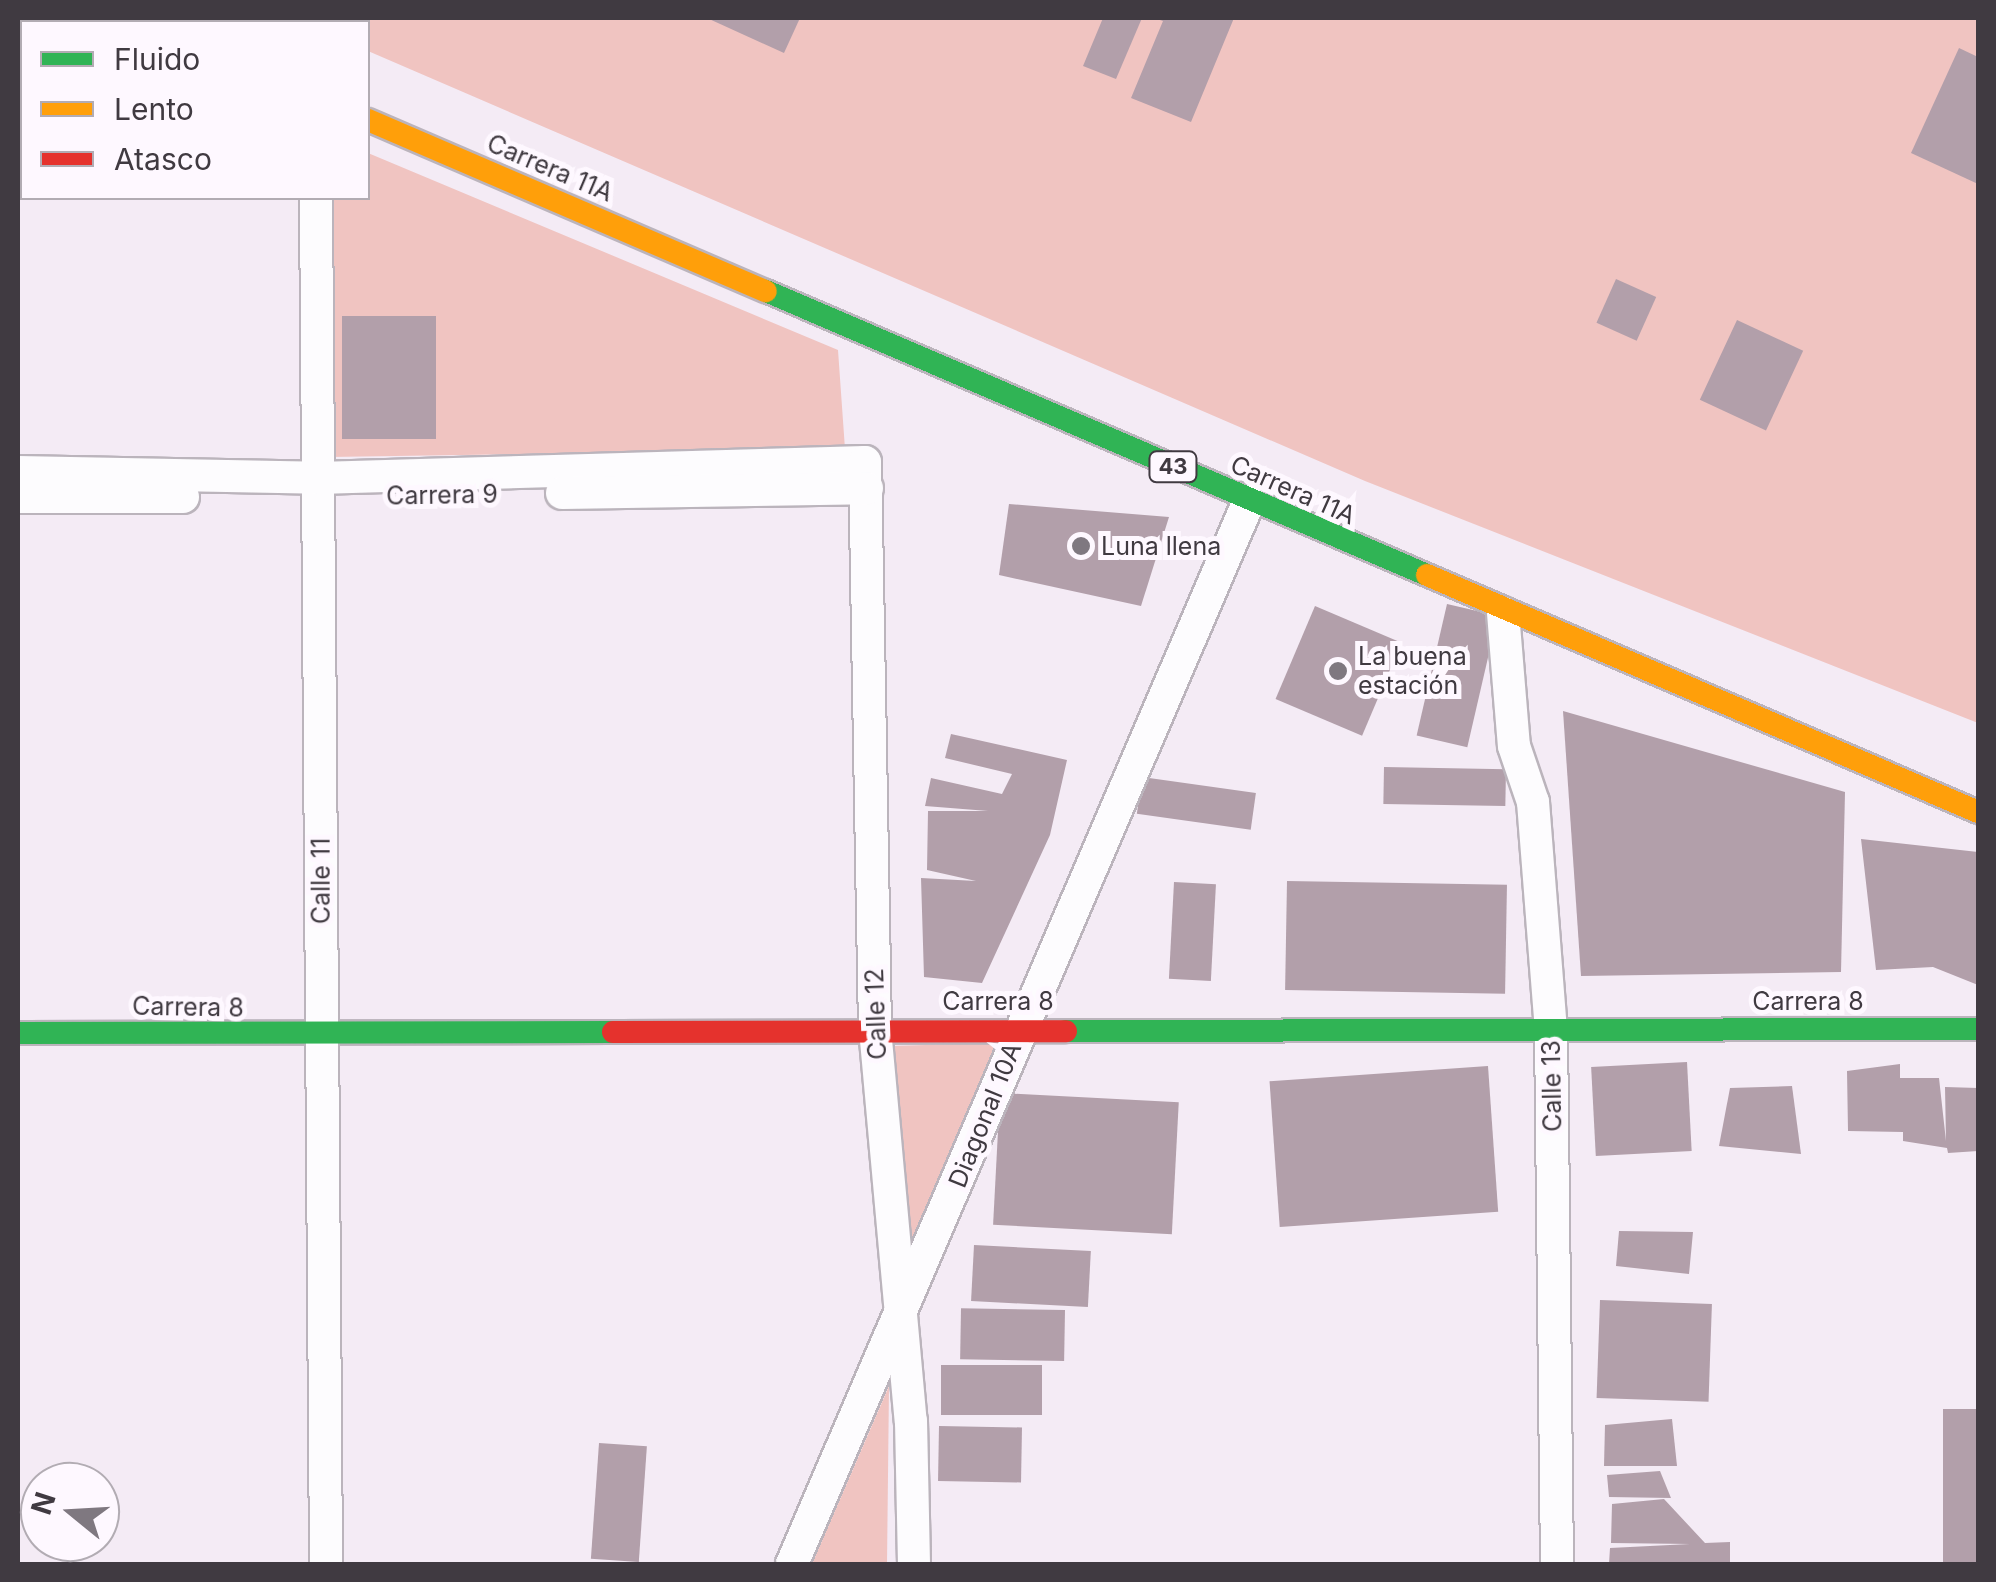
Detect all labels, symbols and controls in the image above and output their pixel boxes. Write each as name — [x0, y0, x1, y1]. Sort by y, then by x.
legend — [20, 20, 370, 200]
text: Fluido — [114, 41, 200, 77]
text: Lento — [114, 91, 194, 127]
street label: Carrera 11A — [483, 128, 617, 208]
text: Atasco — [114, 141, 212, 177]
street label: Carrera 11A — [1226, 449, 1360, 531]
road number: 43 — [1148, 450, 1198, 484]
street label: Carrera 9 — [386, 479, 498, 511]
place label: Luna llena — [1101, 531, 1221, 561]
marker: Luna llena — [1070, 535, 1092, 557]
place label: La buena estación — [1358, 642, 1467, 701]
marker: La buena estación — [1327, 660, 1349, 682]
street label: Calle 11 — [306, 838, 336, 924]
street label: Calle 12 — [859, 968, 893, 1060]
street label: Carrera 8 — [942, 986, 1054, 1016]
street label: Carrera 8 — [1752, 986, 1864, 1016]
street label: Carrera 8 — [132, 991, 244, 1023]
street label: Diagonal 10A — [942, 1038, 1028, 1192]
street label: Calle 13 — [1536, 1040, 1568, 1132]
north arrow — [20, 1462, 120, 1562]
text: N — [24, 1488, 63, 1519]

